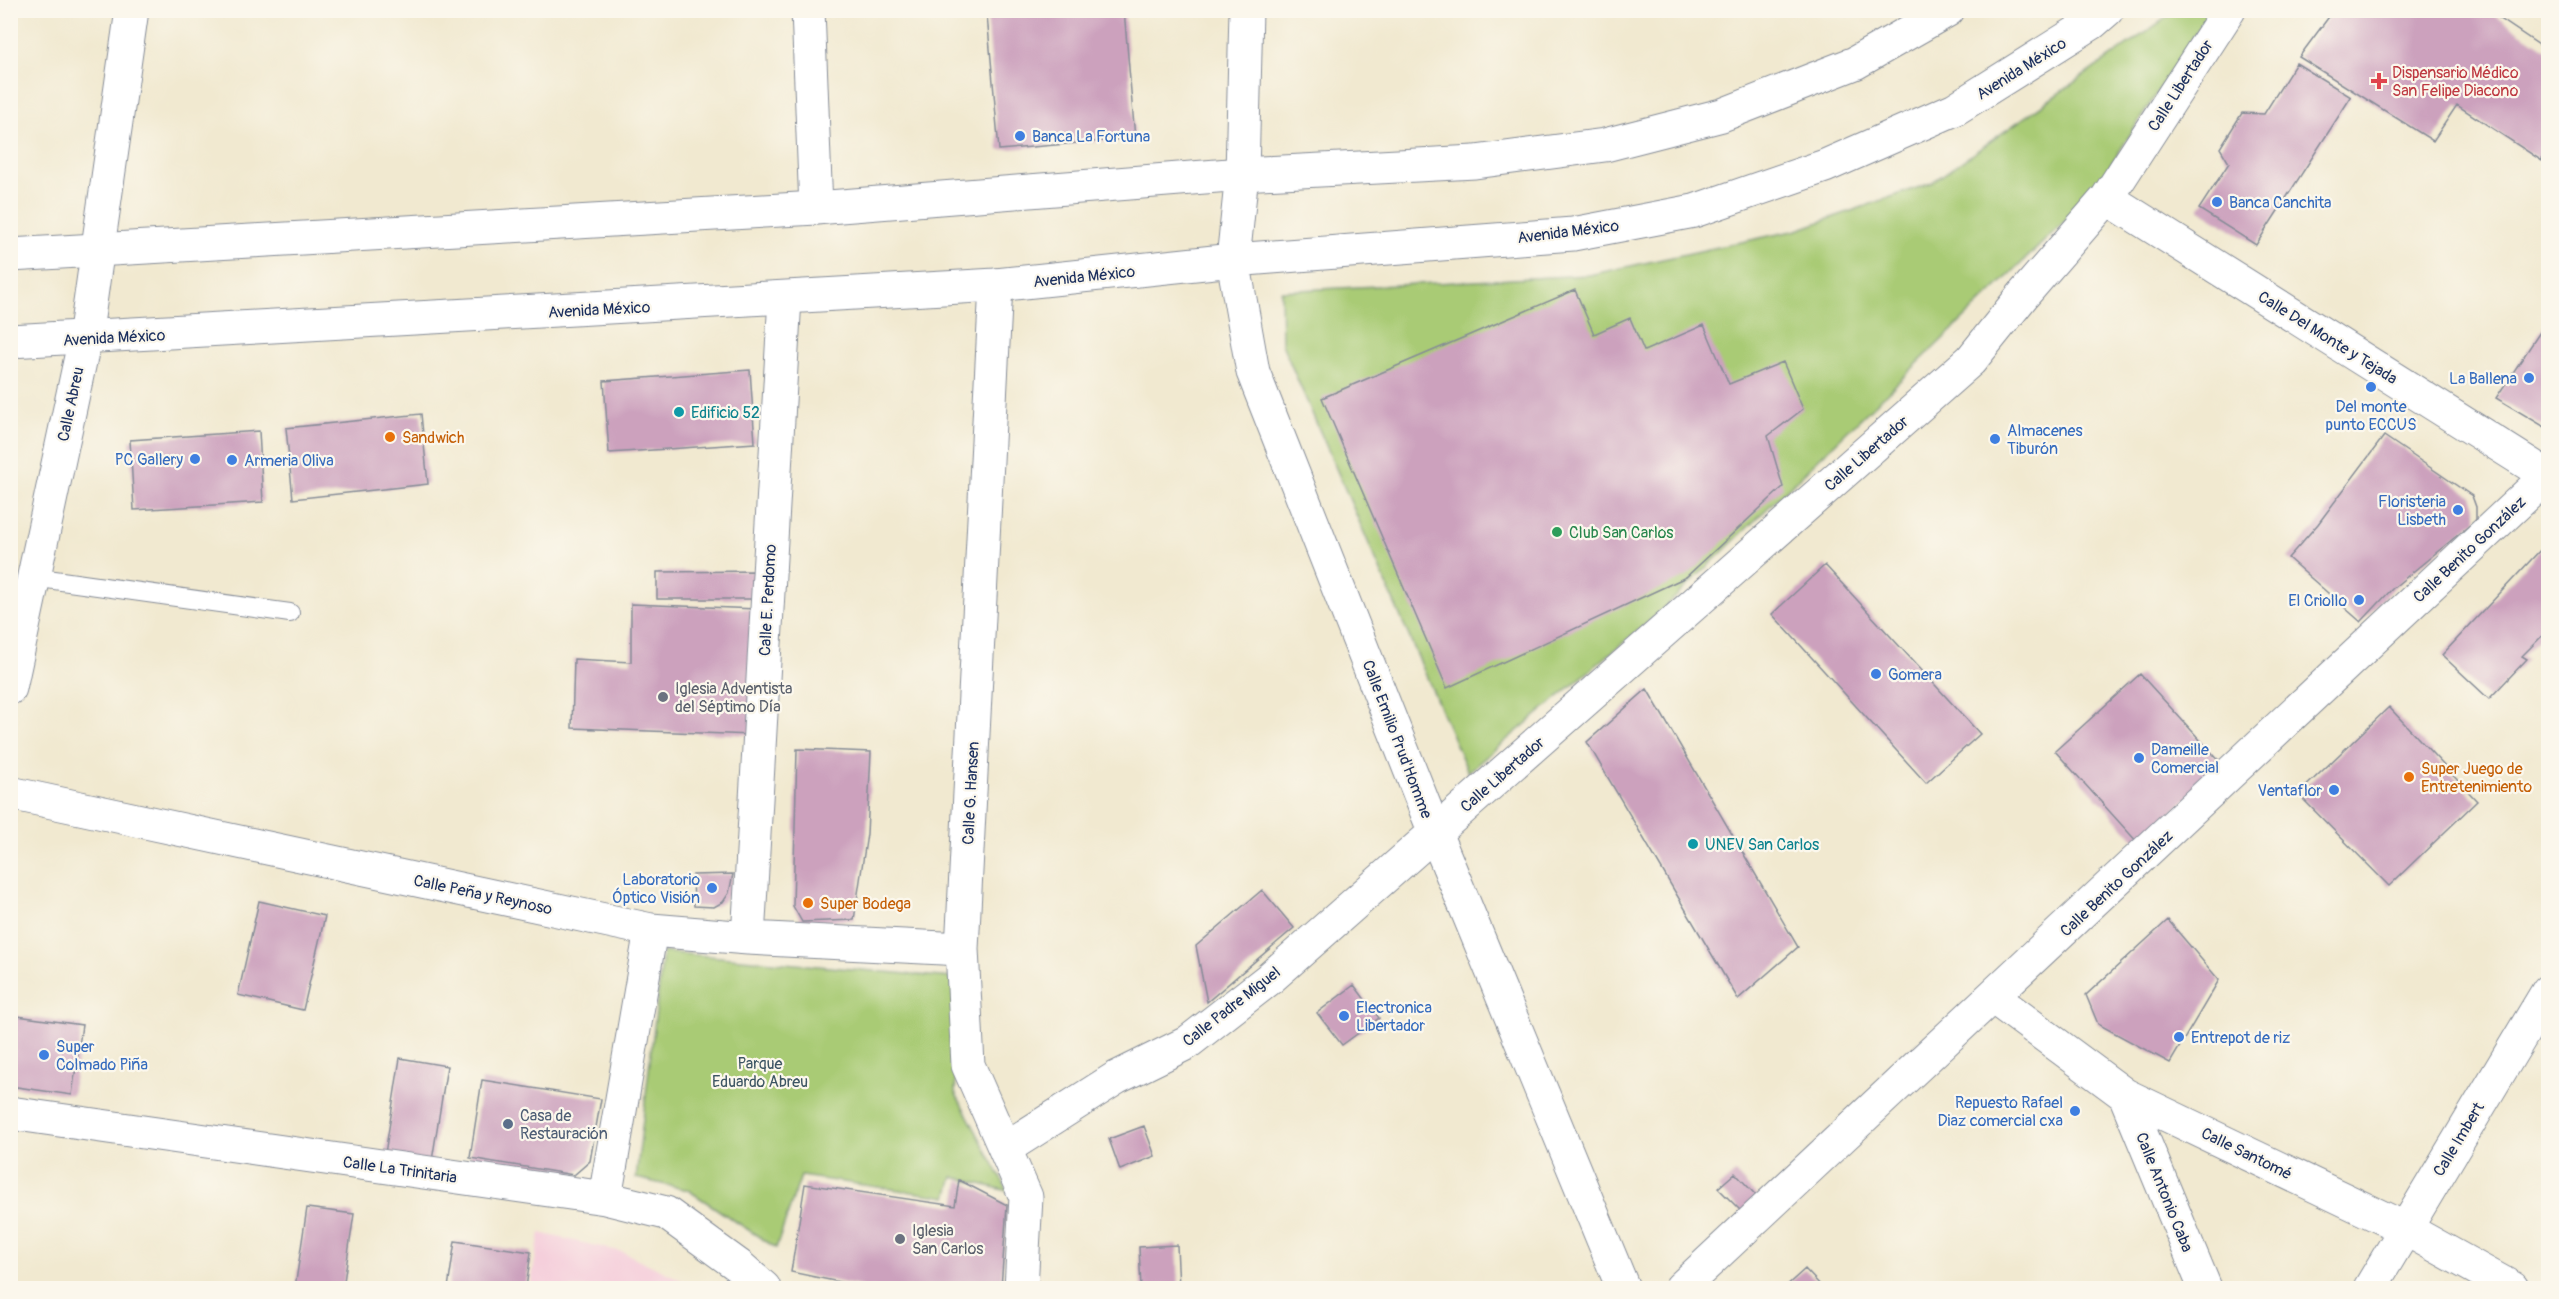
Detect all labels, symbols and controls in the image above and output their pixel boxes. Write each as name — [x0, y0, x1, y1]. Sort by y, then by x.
street label: Avenida México — [1973, 33, 2071, 104]
street label: Calle Libertador — [2144, 36, 2218, 135]
place label: Dispensario Médico San Felipe Diacono — [2392, 63, 2519, 101]
marker: Dispensario Médico San Felipe Diacono — [2370, 72, 2388, 90]
place label: Banca La Fortuna — [1032, 127, 1150, 147]
marker: Banca La Fortuna — [1013, 129, 1027, 143]
place label: Banca Canchita — [2229, 193, 2332, 213]
marker: Banca Canchita — [2210, 195, 2224, 209]
street label: Avenida México — [1516, 216, 1621, 248]
street label: Avenida México — [1032, 262, 1136, 292]
street label: Calle Del Monte y Tejada — [2254, 287, 2401, 389]
street label: Avenida México — [547, 297, 651, 323]
street label: Avenida México — [62, 325, 166, 351]
street label: Calle Abreu — [53, 365, 89, 443]
place label: La Ballena — [2449, 369, 2517, 389]
marker: La Ballena — [2522, 371, 2536, 385]
marker: Del monte punto ECCUS — [2364, 380, 2378, 394]
place label: Del monte punto ECCUS — [2326, 397, 2417, 435]
place label: Edificio 52 — [691, 403, 760, 423]
marker: Edificio 52 — [672, 405, 686, 419]
street label: Calle Libertador — [1820, 411, 1913, 496]
place label: Almacenes Tiburón — [2007, 421, 2083, 459]
place label: Sandwich — [402, 428, 464, 448]
marker: Sandwich — [383, 430, 397, 444]
marker: Almacenes Tiburón — [1988, 432, 2002, 446]
place label: PC Gallery — [115, 450, 183, 470]
place label: Armeria Oliva — [244, 451, 334, 471]
marker: PC Gallery — [188, 452, 202, 466]
marker: Armeria Oliva — [225, 453, 239, 467]
place label: Floristeria Lisbeth — [2378, 492, 2446, 530]
street label: Calle Benito González — [2409, 492, 2530, 607]
marker: Floristeria Lisbeth — [2451, 503, 2465, 517]
place label: Club San Carlos — [1569, 523, 1673, 543]
marker: Club San Carlos — [1550, 525, 1564, 539]
street label: Calle E. Perdomo — [755, 543, 781, 657]
place label: El Criollo — [2288, 591, 2347, 611]
marker: El Criollo — [2352, 593, 2366, 607]
street label: Calle Emilio Prud'Homme — [1358, 657, 1437, 822]
place label: Gomera — [1888, 665, 1942, 685]
marker: Gomera — [1869, 667, 1883, 681]
place label: Iglesia Adventista del Séptimo Día — [675, 679, 792, 717]
marker: Iglesia Adventista del Séptimo Día — [656, 690, 670, 704]
street label: Calle Libertador — [1456, 732, 1549, 817]
place label: Dameille Comercial — [2151, 740, 2219, 778]
street label: Calle G. Hansen — [958, 741, 984, 845]
marker: Dameille Comercial — [2132, 751, 2146, 765]
place label: Super Juego de Entretenimiento — [2421, 759, 2532, 797]
marker: Super Juego de Entretenimiento — [2402, 770, 2416, 784]
place label: Ventaflor — [2257, 781, 2322, 801]
marker: Ventaflor — [2327, 783, 2341, 797]
street label: Calle Benito González — [2056, 826, 2177, 941]
place label: UNEV San Carlos — [1705, 835, 1819, 855]
marker: UNEV San Carlos — [1686, 837, 1700, 851]
place label: Laboratorio Óptico Visión — [612, 870, 700, 908]
street label: Calle Peña y Reynoso — [412, 871, 554, 920]
marker: Laboratorio Óptico Visión — [705, 881, 719, 895]
place label: Super Bodega — [820, 894, 911, 914]
marker: Super Bodega — [801, 896, 815, 910]
street label: Calle Padre Miguel — [1179, 962, 1285, 1051]
place label: Electronica Libertador — [1356, 998, 1432, 1036]
marker: Electronica Libertador — [1337, 1009, 1351, 1023]
place label: Entrepot de riz — [2191, 1028, 2290, 1048]
marker: Entrepot de riz — [2172, 1030, 2186, 1044]
place label: Super Colmado Piña — [56, 1037, 148, 1075]
marker: Super Colmado Piña — [37, 1048, 51, 1062]
park label: Parque Eduardo Abreu — [712, 1054, 808, 1092]
place label: Repuesto Rafael Diaz comercial cxa — [1938, 1093, 2063, 1131]
street label: Calle Imbert — [2429, 1098, 2489, 1180]
marker: Repuesto Rafael Diaz comercial cxa — [2068, 1104, 2082, 1118]
place label: Casa de Restauración — [520, 1106, 608, 1144]
marker: Casa de Restauración — [501, 1117, 515, 1131]
street label: Calle Santomé — [2198, 1123, 2295, 1185]
street label: Calle Antonio Caba — [2131, 1130, 2197, 1255]
street label: Calle La Trinitaria — [342, 1152, 458, 1188]
place label: Iglesia San Carlos — [912, 1221, 983, 1259]
marker: Iglesia San Carlos — [893, 1232, 907, 1246]

